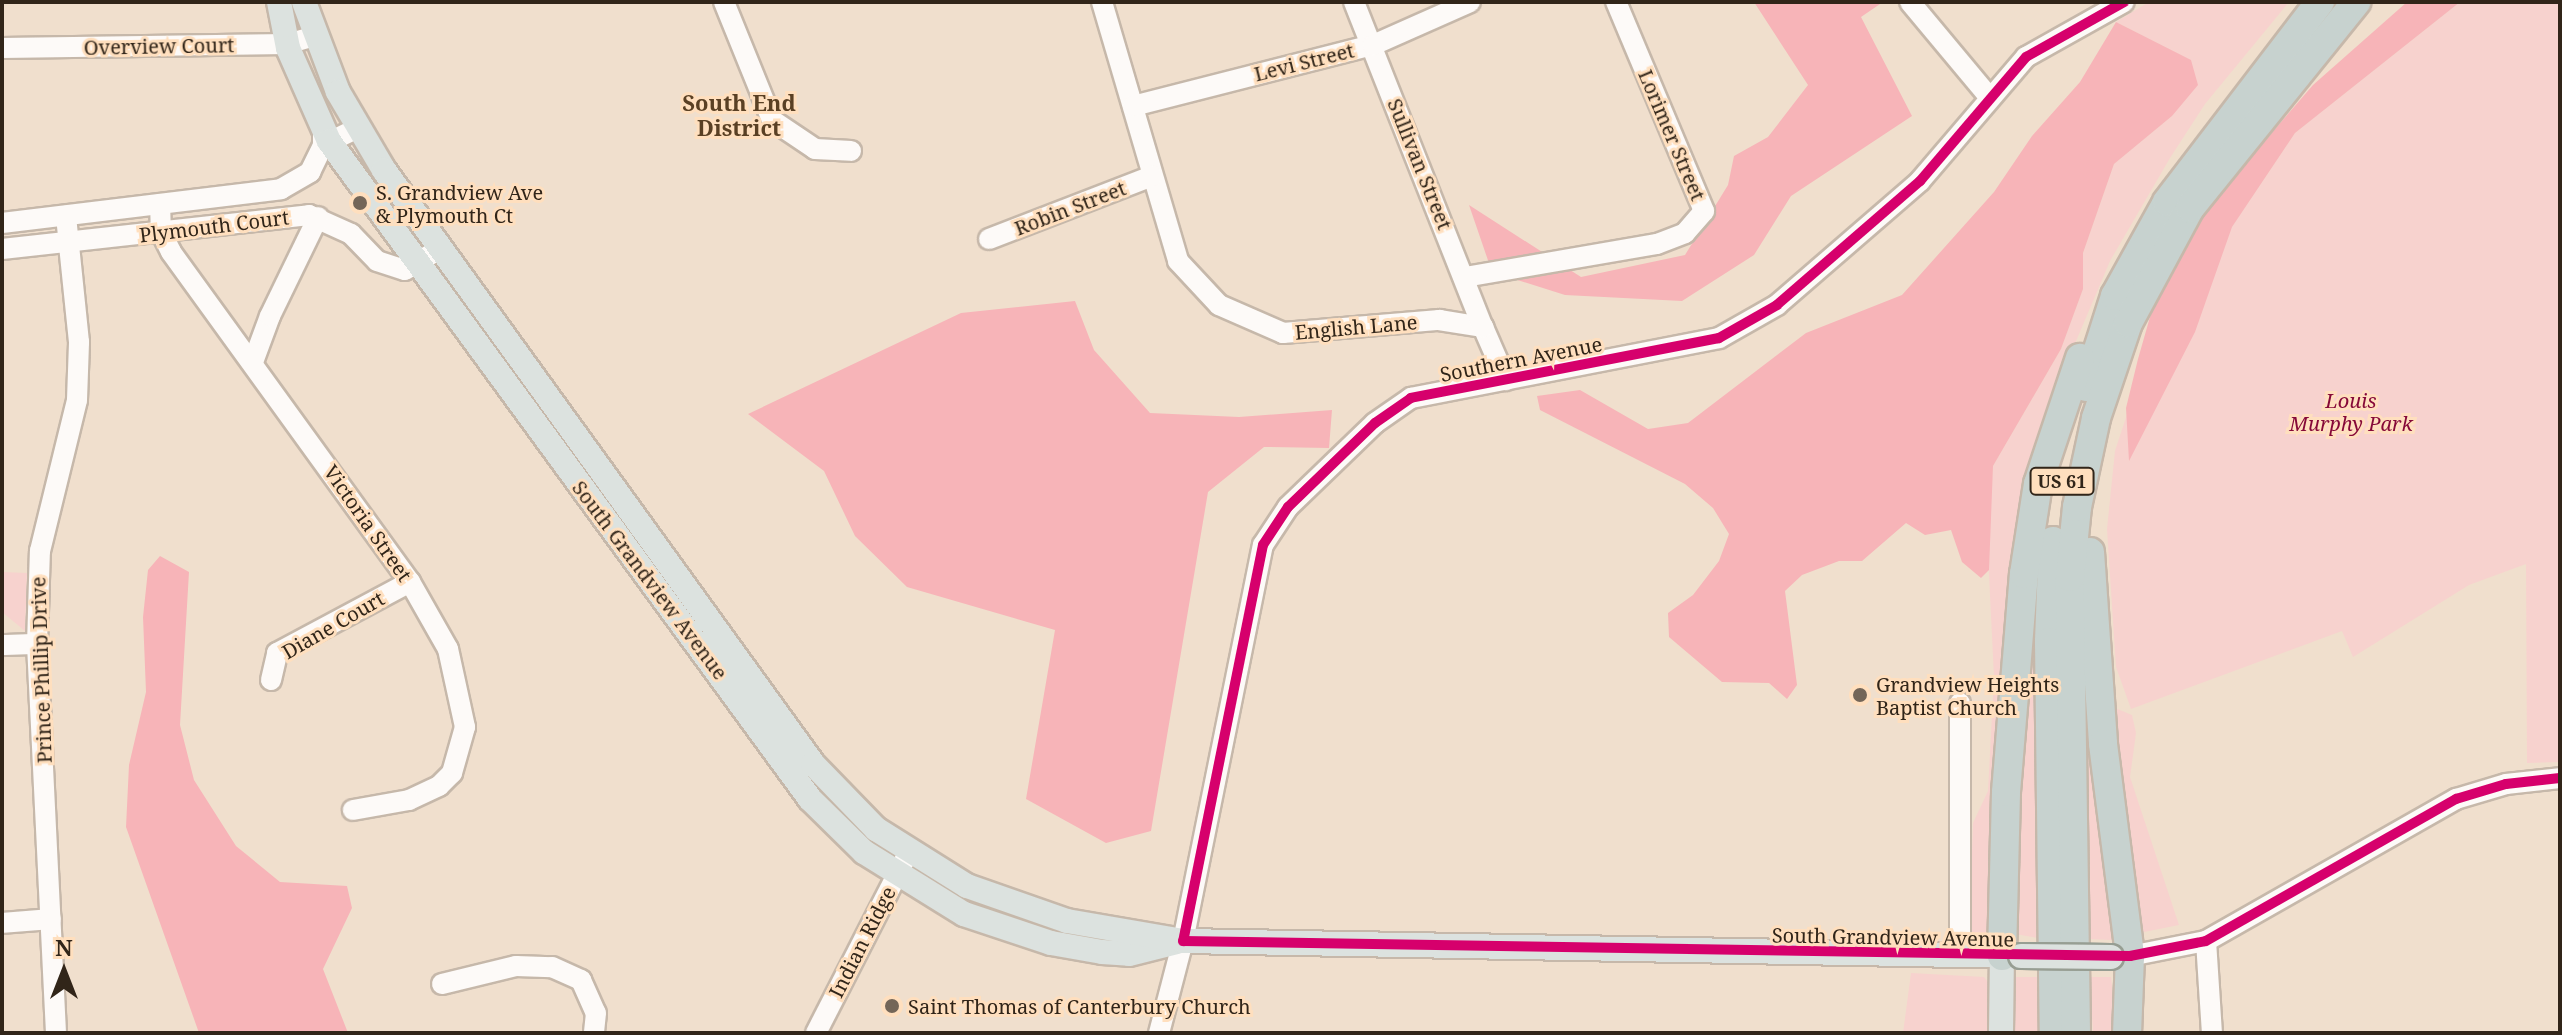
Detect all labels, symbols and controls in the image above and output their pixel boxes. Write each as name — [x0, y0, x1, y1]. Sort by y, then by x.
street label: Overview Court — [83, 33, 235, 59]
street label: Levi Street — [1252, 38, 1356, 86]
street label: Lorimer Street — [1634, 66, 1710, 204]
district label: South End District — [682, 89, 796, 140]
street label: Sullivan Street — [1383, 95, 1457, 233]
street label: Robin Street — [1011, 176, 1129, 240]
place label: S. Grandview Ave & Plymouth Ct — [376, 180, 543, 227]
marker: S. Grandview Ave & Plymouth Ct — [351, 194, 369, 212]
street label: Plymouth Court — [138, 205, 290, 247]
street label: English Lane — [1294, 310, 1418, 344]
street label: Southern Avenue — [1438, 332, 1604, 386]
park label: Louis Murphy Park — [2289, 389, 2413, 436]
street label: Victoria Street — [319, 460, 417, 586]
road number: US 61 — [2028, 467, 2096, 495]
street label: South Grandview Avenue — [567, 476, 733, 684]
street label: Prince Phillip Drive — [26, 576, 56, 764]
street label: Diane Court — [278, 586, 388, 664]
place label: Grandview Heights Baptist Church — [1876, 672, 2059, 719]
marker: Grandview Heights Baptist Church — [1851, 686, 1869, 704]
street label: Indian Ridge — [824, 882, 900, 1002]
street label: South Grandview Avenue — [1772, 923, 2014, 951]
north arrow — [24, 931, 104, 1011]
text: N — [55, 932, 73, 962]
place label: Saint Thomas of Canterbury Church — [908, 994, 1251, 1018]
marker: Saint Thomas of Canterbury Church — [883, 997, 901, 1015]

